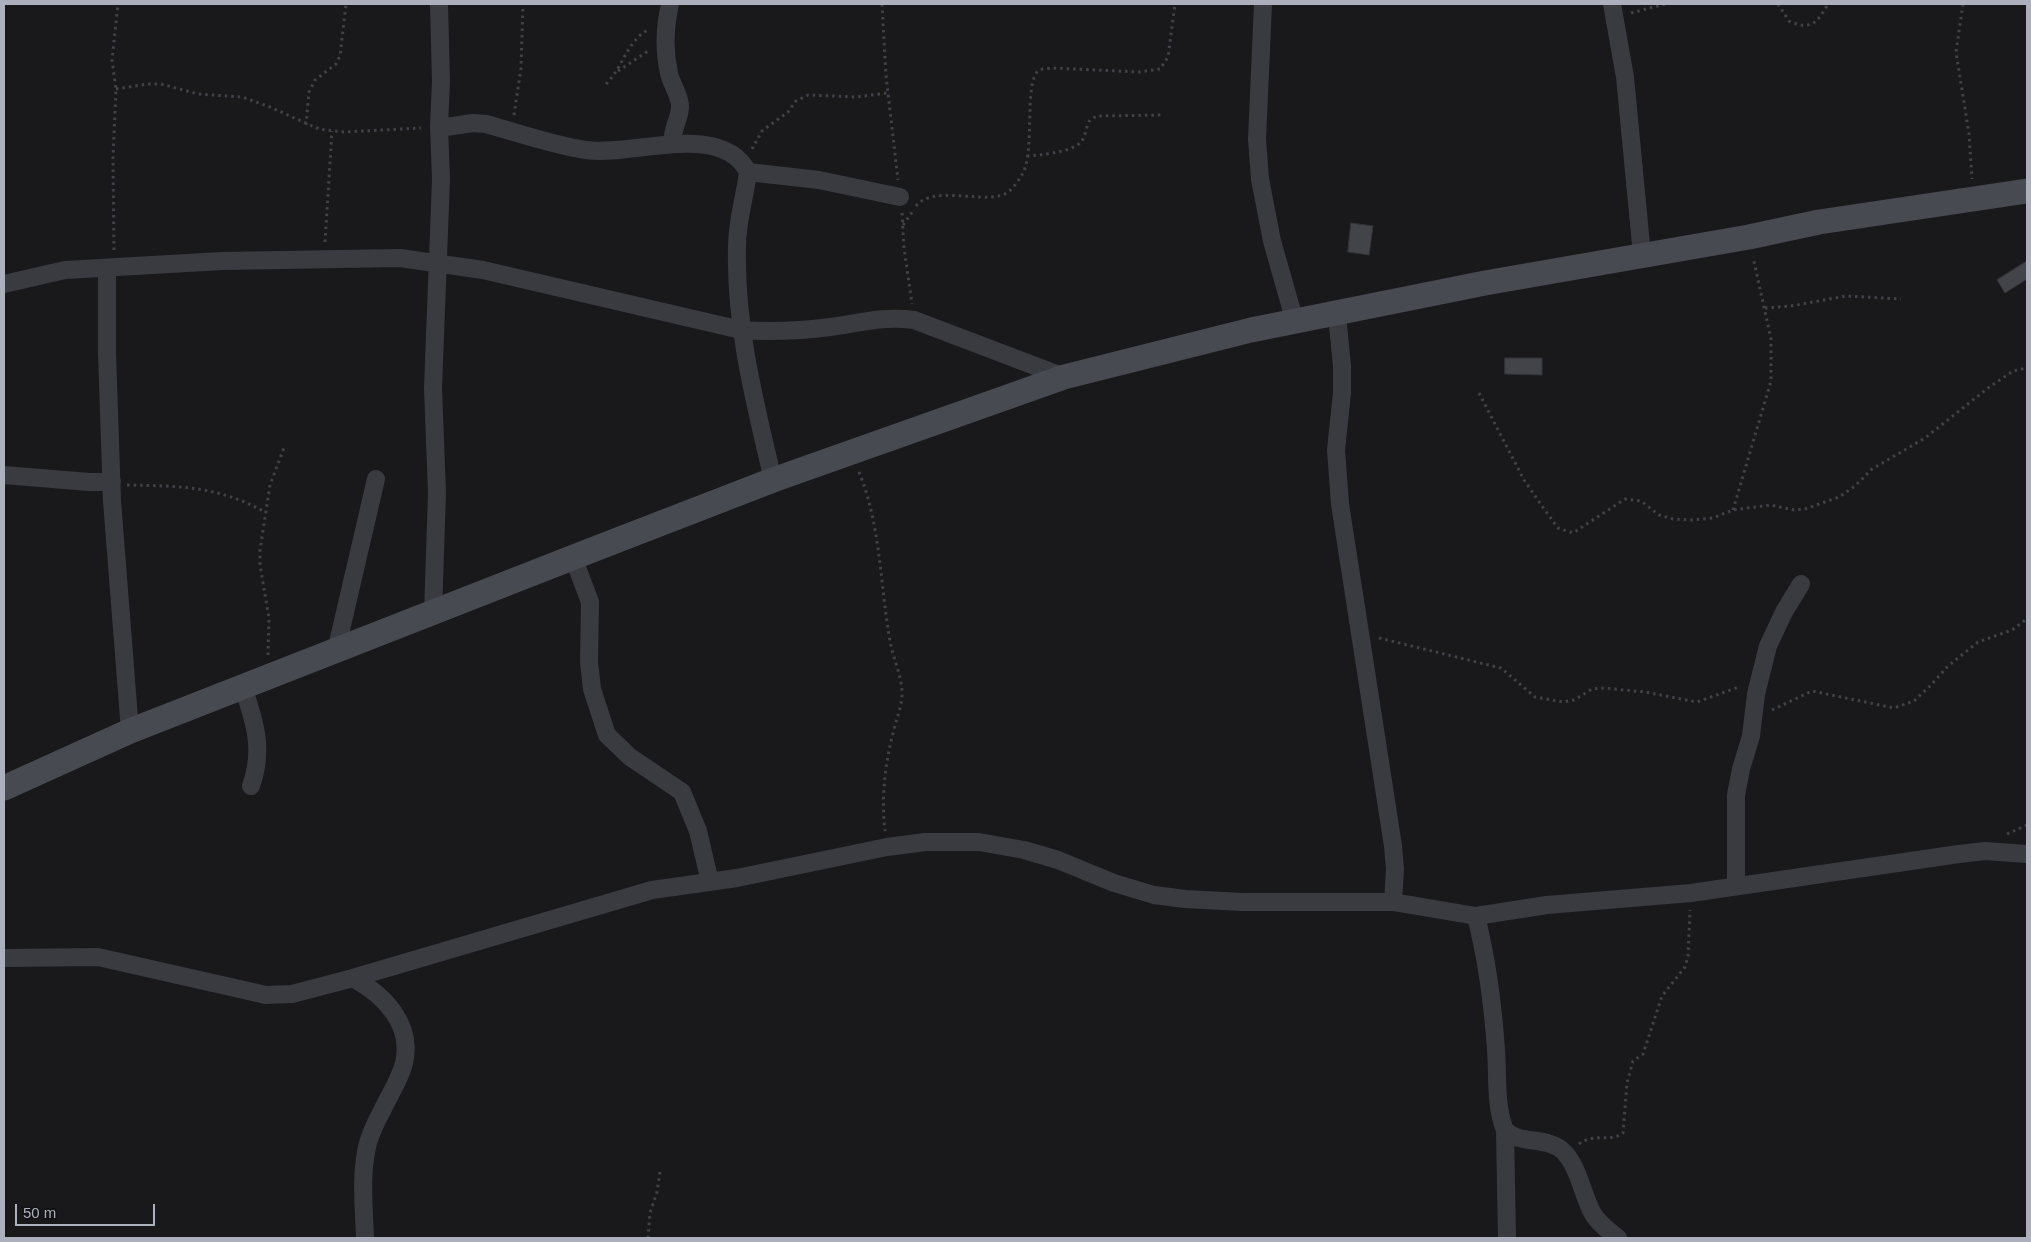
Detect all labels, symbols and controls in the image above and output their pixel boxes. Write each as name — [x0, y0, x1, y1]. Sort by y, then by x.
scale bar — [18, 1194, 158, 1226]
text: 50 m — [23, 1204, 56, 1221]

